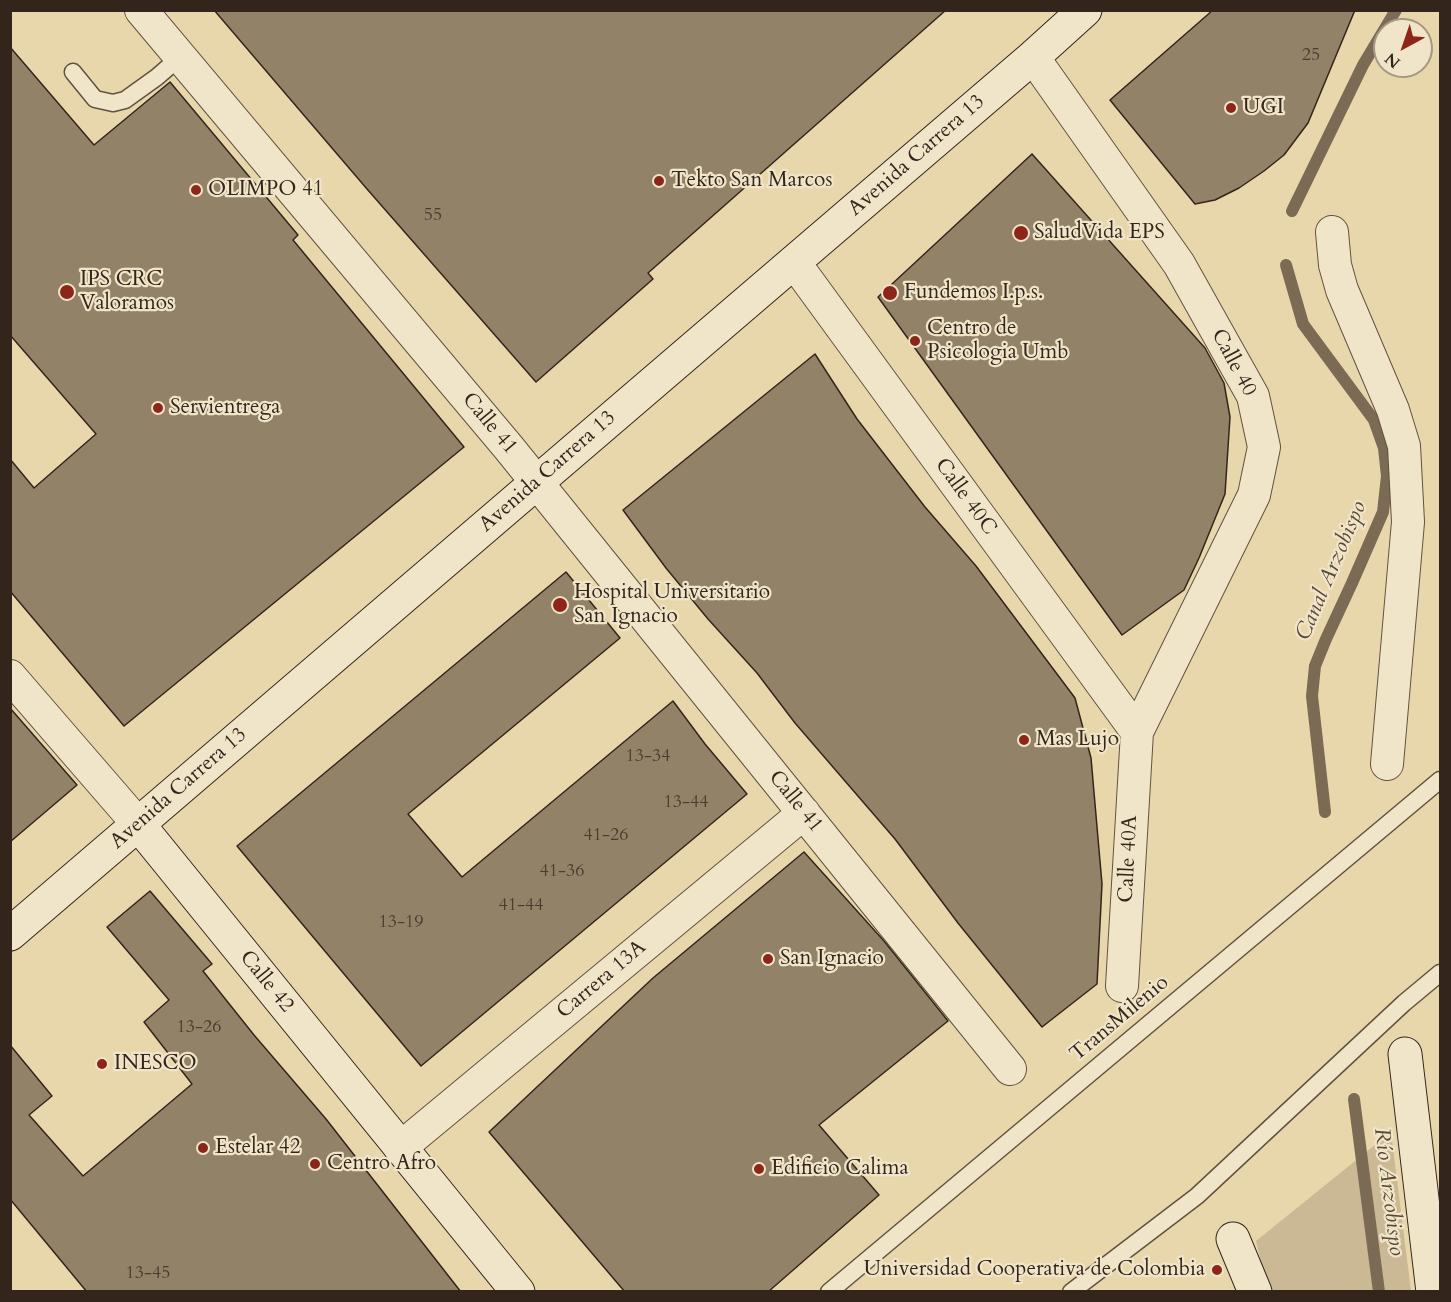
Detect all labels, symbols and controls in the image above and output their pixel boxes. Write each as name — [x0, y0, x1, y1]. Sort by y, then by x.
north arrow — [1373, 18, 1433, 78]
house number: 25 — [1302, 45, 1320, 67]
text: N — [1380, 47, 1405, 73]
street label: Avenida Carrera 13 — [844, 90, 990, 222]
place label: UGI — [1243, 95, 1284, 121]
marker: UGI — [1224, 101, 1238, 115]
place label: Tekto San Marcos — [671, 168, 832, 194]
marker: Tekto San Marcos — [652, 174, 666, 188]
place label: OLIMPO 41 — [208, 177, 324, 203]
marker: OLIMPO 41 — [189, 183, 203, 197]
house number: 55 — [424, 205, 442, 227]
place label: SaludVida EPS — [1034, 220, 1165, 246]
marker: SaludVida EPS — [1012, 224, 1030, 242]
place label: IPS CRC Valoramos — [80, 267, 174, 317]
place label: Fundemos I.p.s. — [904, 280, 1043, 306]
marker: IPS CRC Valoramos — [58, 283, 76, 301]
marker: Fundemos I.p.s. — [881, 284, 899, 302]
place label: Centro de Psicologia Umb — [927, 316, 1069, 366]
street label: Calle 40 — [1205, 325, 1261, 401]
marker: Centro de Psicologia Umb — [908, 334, 922, 348]
street label: Calle 41 — [456, 388, 522, 460]
place label: Servientrega — [170, 395, 280, 421]
marker: Servientrega — [151, 401, 165, 415]
street label: Avenida Carrera 13 — [475, 406, 621, 538]
street label: Calle 40C — [929, 454, 1001, 540]
water label: Canal Arzobispo — [1291, 497, 1373, 645]
place label: Hospital Universitario San Ignacio — [574, 580, 770, 630]
marker: Hospital Universitario San Ignacio — [551, 596, 569, 614]
street label: Avenida Carrera 13 — [106, 723, 252, 855]
place label: Mas Lujo — [1036, 727, 1119, 753]
marker: Mas Lujo — [1017, 733, 1031, 747]
house number: 13-34 — [626, 746, 670, 768]
street label: Calle 41 — [762, 766, 828, 838]
house number: 13-44 — [664, 792, 708, 814]
street label: Calle 40A — [1114, 815, 1144, 903]
house number: 41-26 — [584, 825, 628, 847]
house number: 41-36 — [540, 861, 584, 883]
house number: 41-44 — [499, 895, 543, 917]
house number: 13-19 — [379, 912, 423, 934]
street label: Carrera 13A — [552, 935, 652, 1025]
street label: Calle 42 — [233, 946, 299, 1018]
place label: San Ignacio — [780, 946, 884, 972]
marker: San Ignacio — [761, 952, 775, 966]
street label: TransMilenio — [1066, 971, 1174, 1067]
house number: 13-26 — [177, 1017, 221, 1039]
place label: INESCO — [114, 1051, 197, 1077]
marker: INESCO — [95, 1057, 109, 1071]
water label: Río Arzobispo — [1367, 1127, 1409, 1257]
place label: Estelar 42 — [215, 1135, 300, 1161]
marker: Estelar 42 — [196, 1141, 210, 1155]
place label: Centro Afro — [327, 1151, 436, 1177]
place label: Edificio Calima — [771, 1156, 909, 1182]
marker: Centro Afro — [308, 1157, 322, 1171]
marker: Edificio Calima — [752, 1162, 766, 1176]
place label: Universidad Cooperativa de Colombia — [864, 1257, 1205, 1283]
house number: 13-45 — [126, 1263, 170, 1285]
marker: Universidad Cooperativa de Colombia — [1210, 1263, 1224, 1277]

